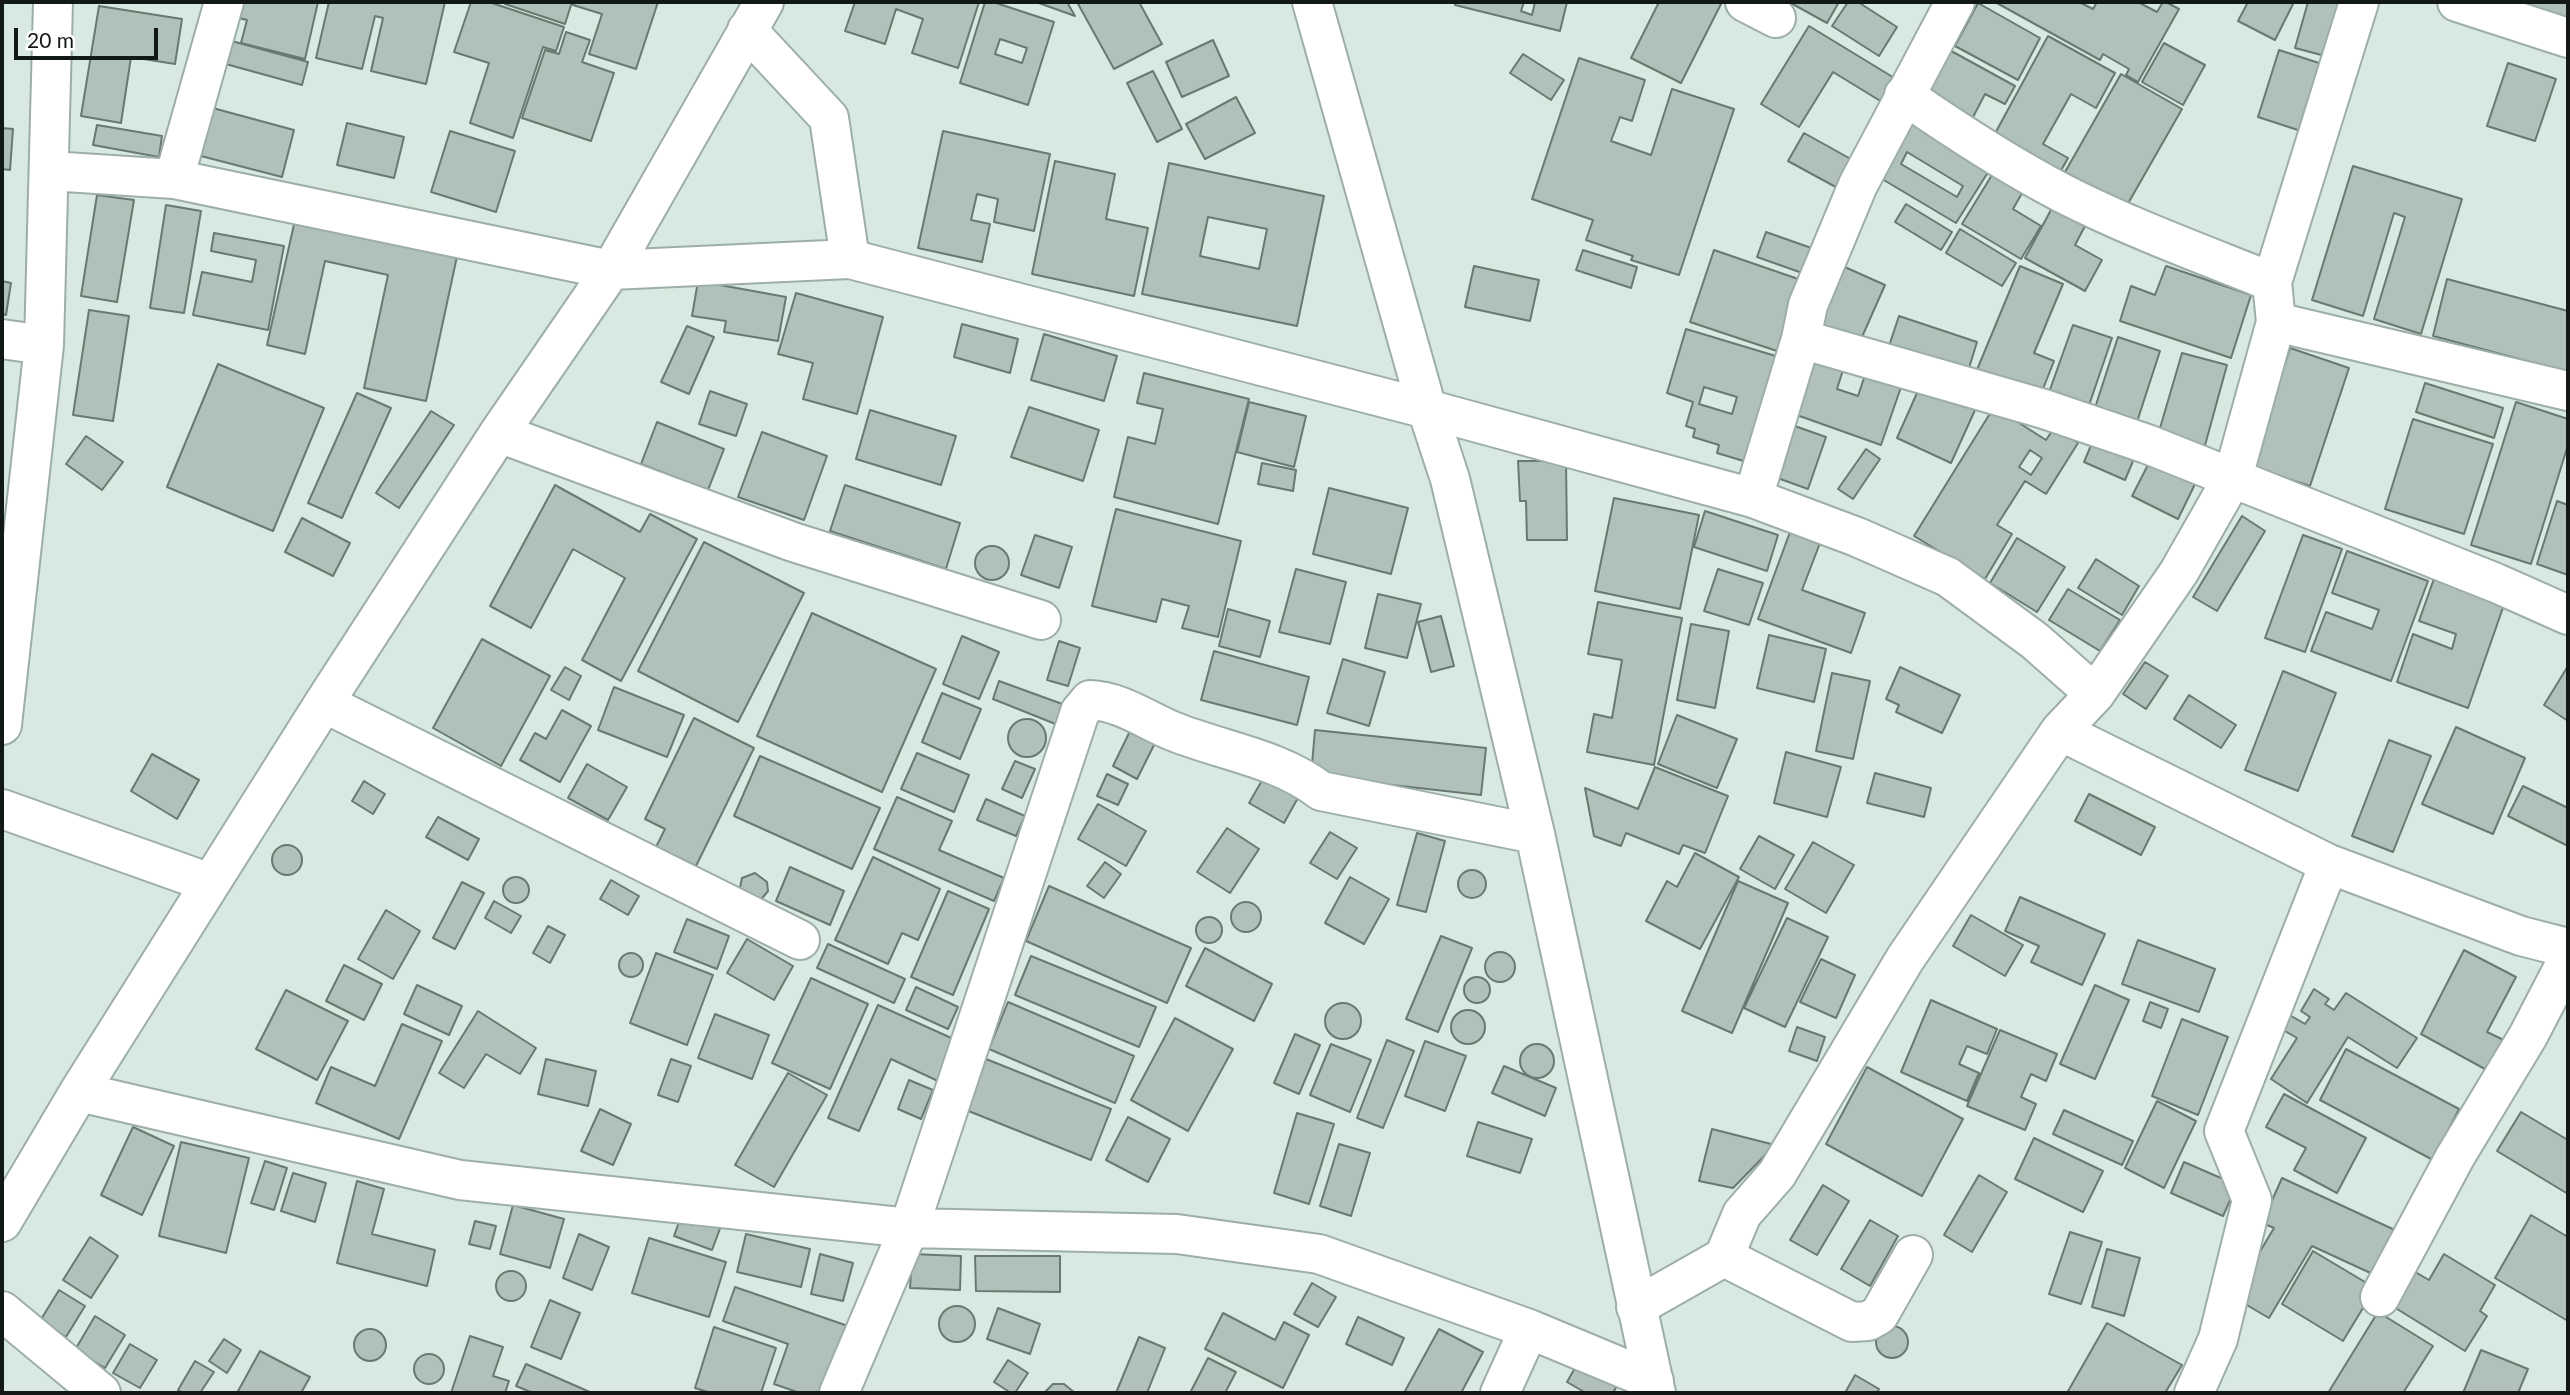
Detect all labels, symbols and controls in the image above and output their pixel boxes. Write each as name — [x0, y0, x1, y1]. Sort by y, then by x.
scale bar — [18, 14, 161, 58]
text: 20 m — [27, 27, 74, 52]

